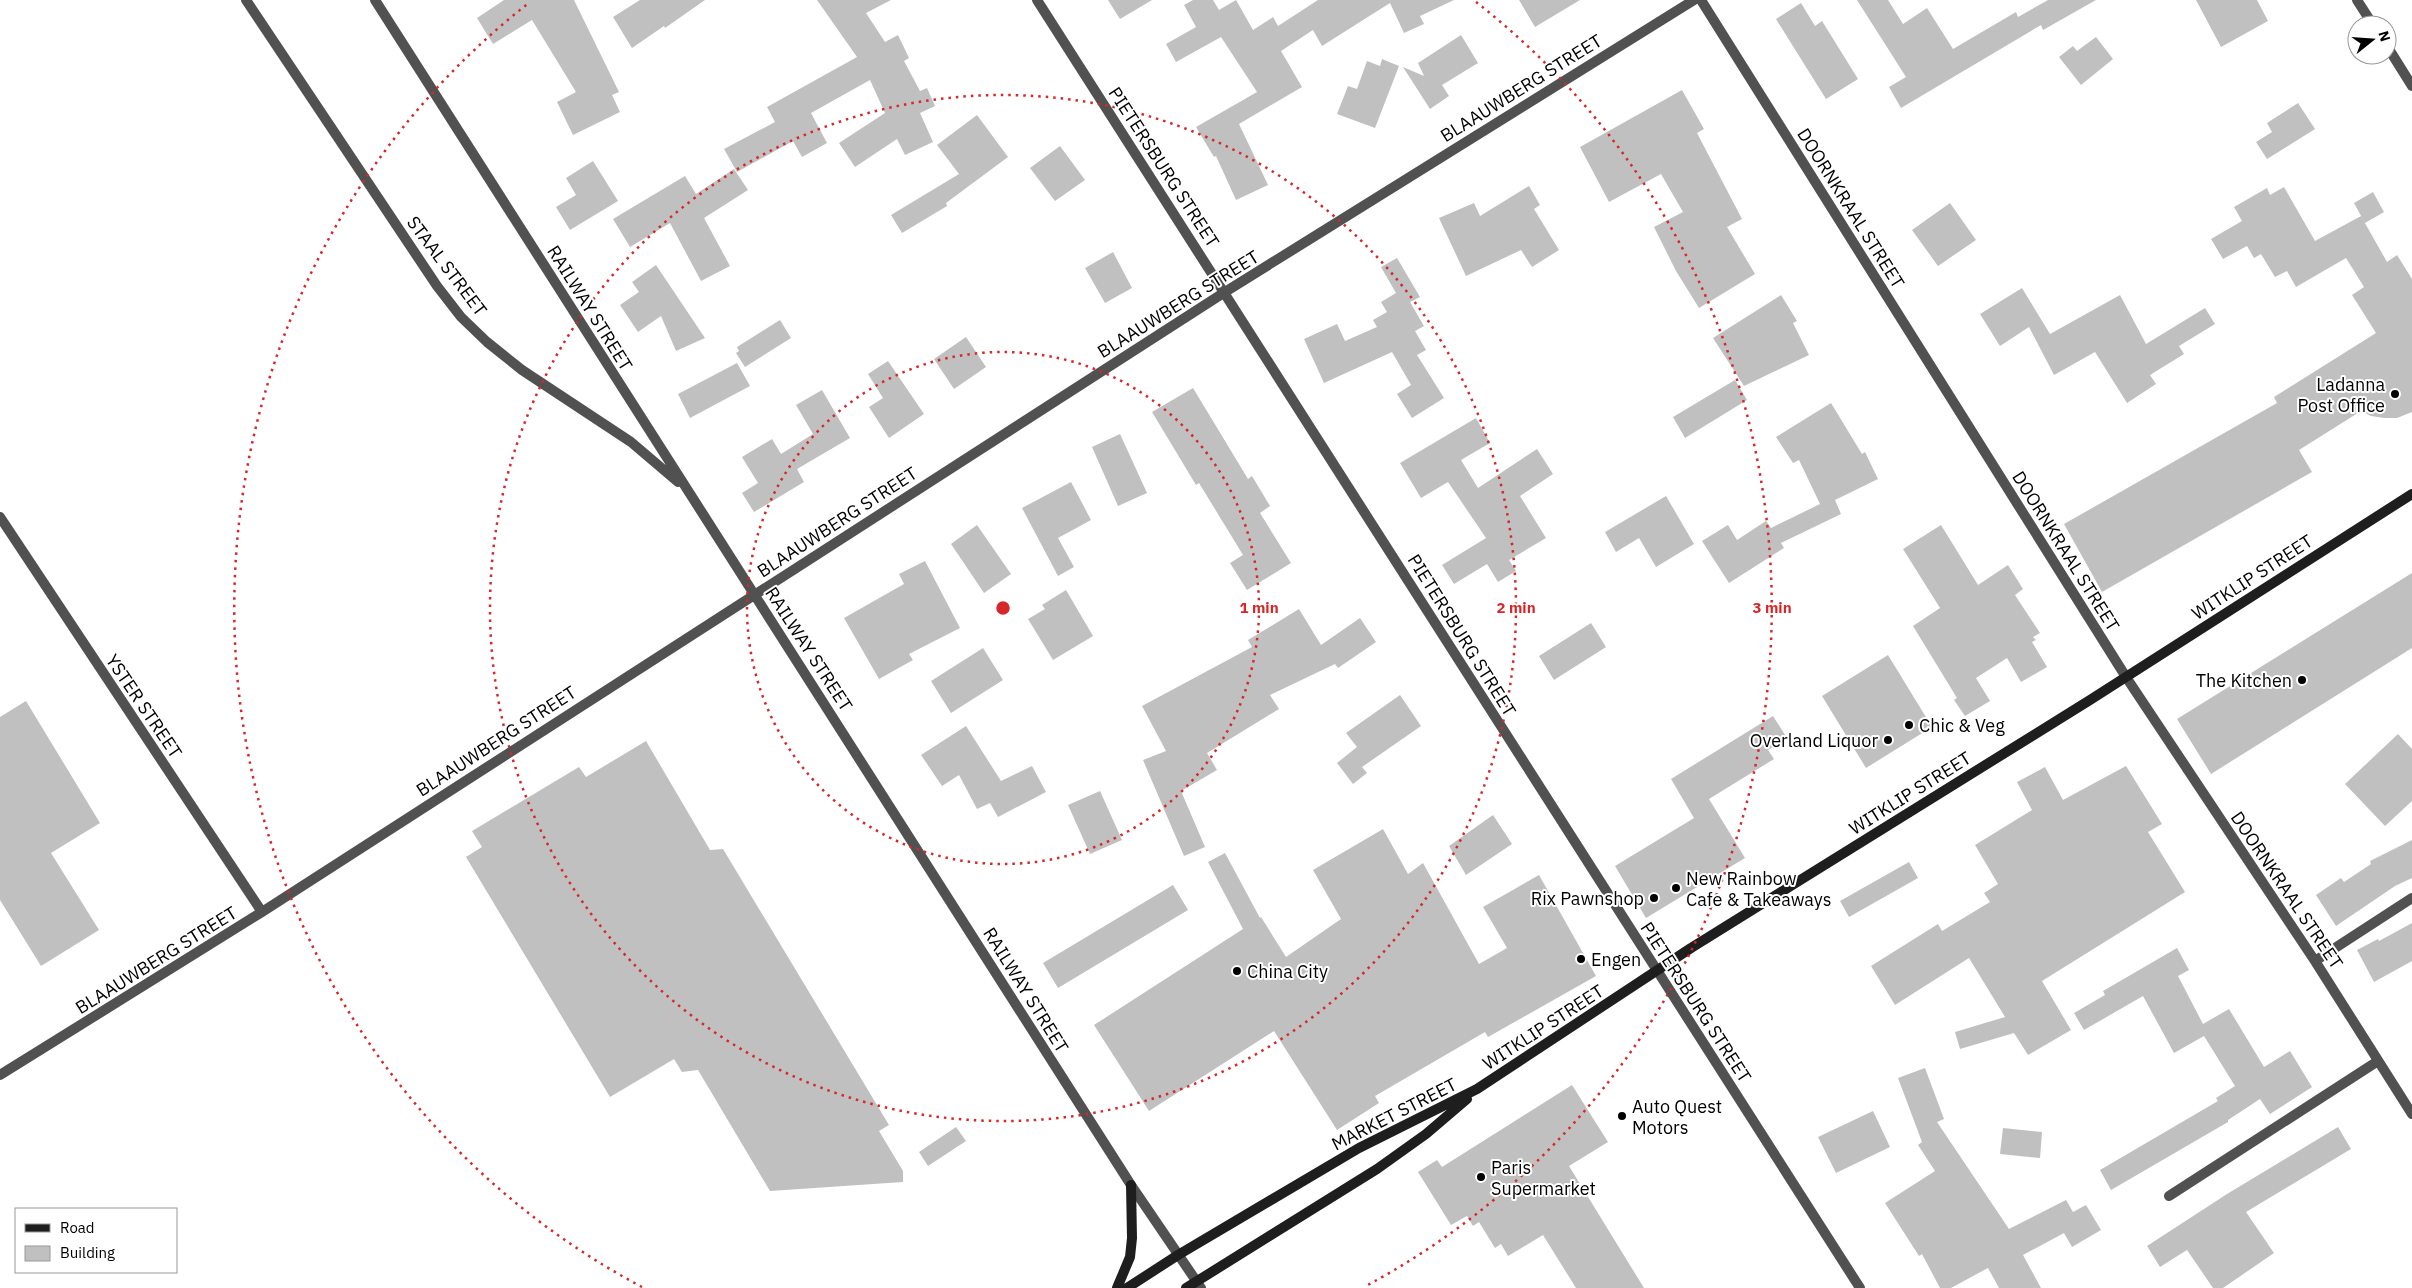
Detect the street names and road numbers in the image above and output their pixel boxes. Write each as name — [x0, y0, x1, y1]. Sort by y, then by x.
street label: BLAAUWBERG STREET — [1436, 29, 1606, 147]
street label: PIETERSBURG STREET — [1103, 82, 1225, 252]
street label: DOORNKRAAL STREET — [1792, 124, 1910, 292]
street label: STAAL STREET — [402, 211, 492, 321]
street label: RAILWAY STREET — [542, 241, 638, 375]
street label: BLAAUWBERG STREET — [1093, 245, 1263, 363]
street label: BLAAUWBERG STREET — [753, 462, 921, 582]
street label: DOORNKRAAL STREET — [2007, 467, 2125, 635]
street label: WITKLIP STREET — [2187, 529, 2317, 625]
street label: PIETERSBURG STREET — [1403, 550, 1521, 720]
street label: RAILWAY STREET — [760, 583, 858, 715]
street label: YSTER STREET — [101, 650, 187, 762]
street label: BLAAUWBERG STREET — [412, 681, 580, 801]
street label: WITKLIP STREET — [1845, 746, 1975, 840]
street label: DOORNKRAAL STREET — [2226, 807, 2348, 973]
street label: BLAAUWBERG STREET — [71, 901, 241, 1019]
street label: PIETERSBURG STREET — [1635, 917, 1757, 1087]
street label: RAILWAY STREET — [978, 923, 1074, 1057]
street label: WITKLIP STREET — [1478, 979, 1608, 1075]
street label: MARKET STREET — [1328, 1073, 1460, 1155]

